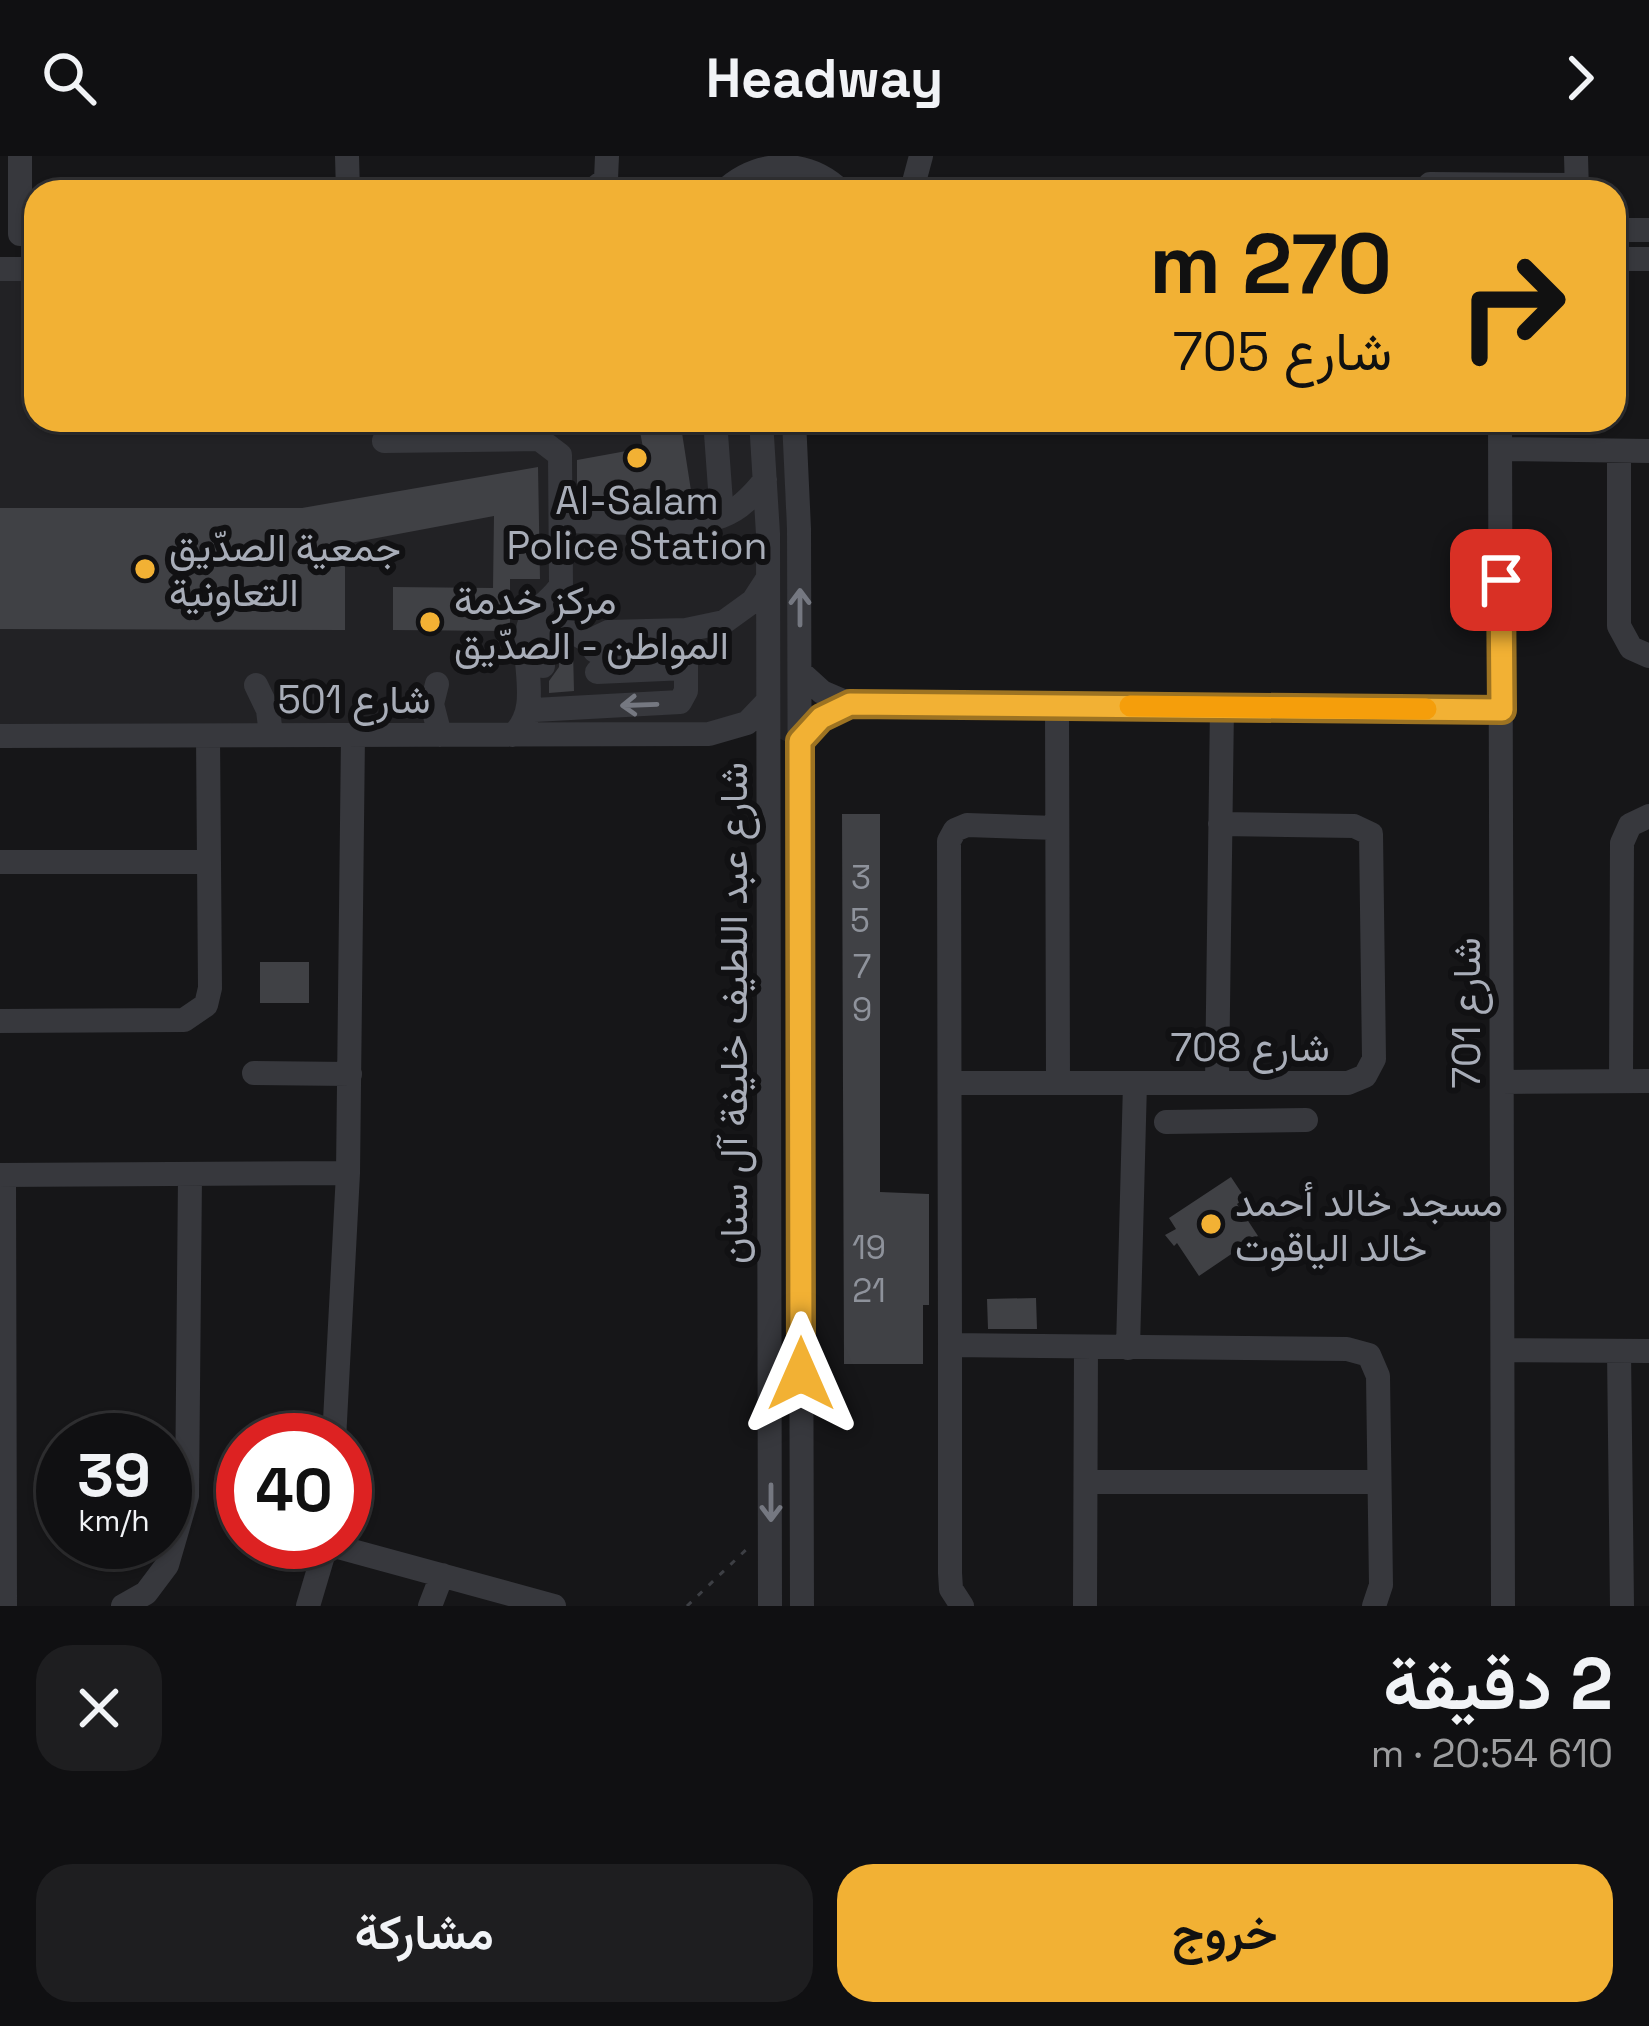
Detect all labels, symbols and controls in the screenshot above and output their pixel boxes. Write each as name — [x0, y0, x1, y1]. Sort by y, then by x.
text: Headway — [706, 44, 943, 113]
icon: search — [36, 45, 102, 111]
icon: forward — [1547, 45, 1613, 111]
text: 270 m — [1149, 210, 1392, 318]
icon: right — [1434, 228, 1590, 384]
text: شارع 705 — [1172, 317, 1392, 386]
marker: Al-Salam Police Station — [624, 445, 650, 471]
place label: Al-Salam Police Station — [507, 476, 767, 570]
place label: جمعية الصدّيق التعاونية — [169, 523, 401, 617]
pin — [1450, 529, 1552, 631]
icon: arrive — [1468, 547, 1534, 613]
marker: جمعية الصدّيق التعاونية — [132, 556, 158, 582]
place label: مركز خدمة المواطن - الصدّيق — [454, 576, 729, 670]
one-way arrow — [788, 588, 811, 627]
marker: مركز خدمة المواطن - الصدّيق — [417, 609, 443, 635]
street label: شارع 501 — [277, 675, 431, 726]
one-way arrow — [620, 694, 659, 717]
street label: شارع عبد اللطيف خليفة آل سنان — [709, 762, 760, 1264]
house number: 3 — [851, 857, 871, 899]
house number: 5 — [850, 900, 870, 942]
street label: شارع 701 — [1442, 937, 1493, 1089]
house number: 7 — [853, 946, 871, 988]
house number: 9 — [852, 989, 872, 1031]
street label: شارع 708 — [1170, 1023, 1330, 1074]
place label: مسجد خالد أحمد خالد الياقوت — [1235, 1178, 1503, 1272]
marker: مسجد خالد أحمد خالد الياقوت — [1198, 1211, 1224, 1237]
house number: 19 — [852, 1227, 886, 1269]
house number: 21 — [852, 1270, 886, 1312]
position arrow — [738, 1311, 864, 1437]
speed limit sign: 40 — [216, 1413, 372, 1569]
text: 39 — [77, 1437, 151, 1514]
one-way arrow — [760, 1483, 782, 1522]
text: km/h — [78, 1501, 150, 1540]
text: 2 دقيقة — [1383, 1638, 1613, 1730]
button: close — [36, 1645, 162, 1771]
text: 610 m · 20:54 — [1371, 1729, 1613, 1778]
button: مشاركة — [36, 1864, 813, 2002]
button: خروج — [837, 1864, 1613, 2002]

